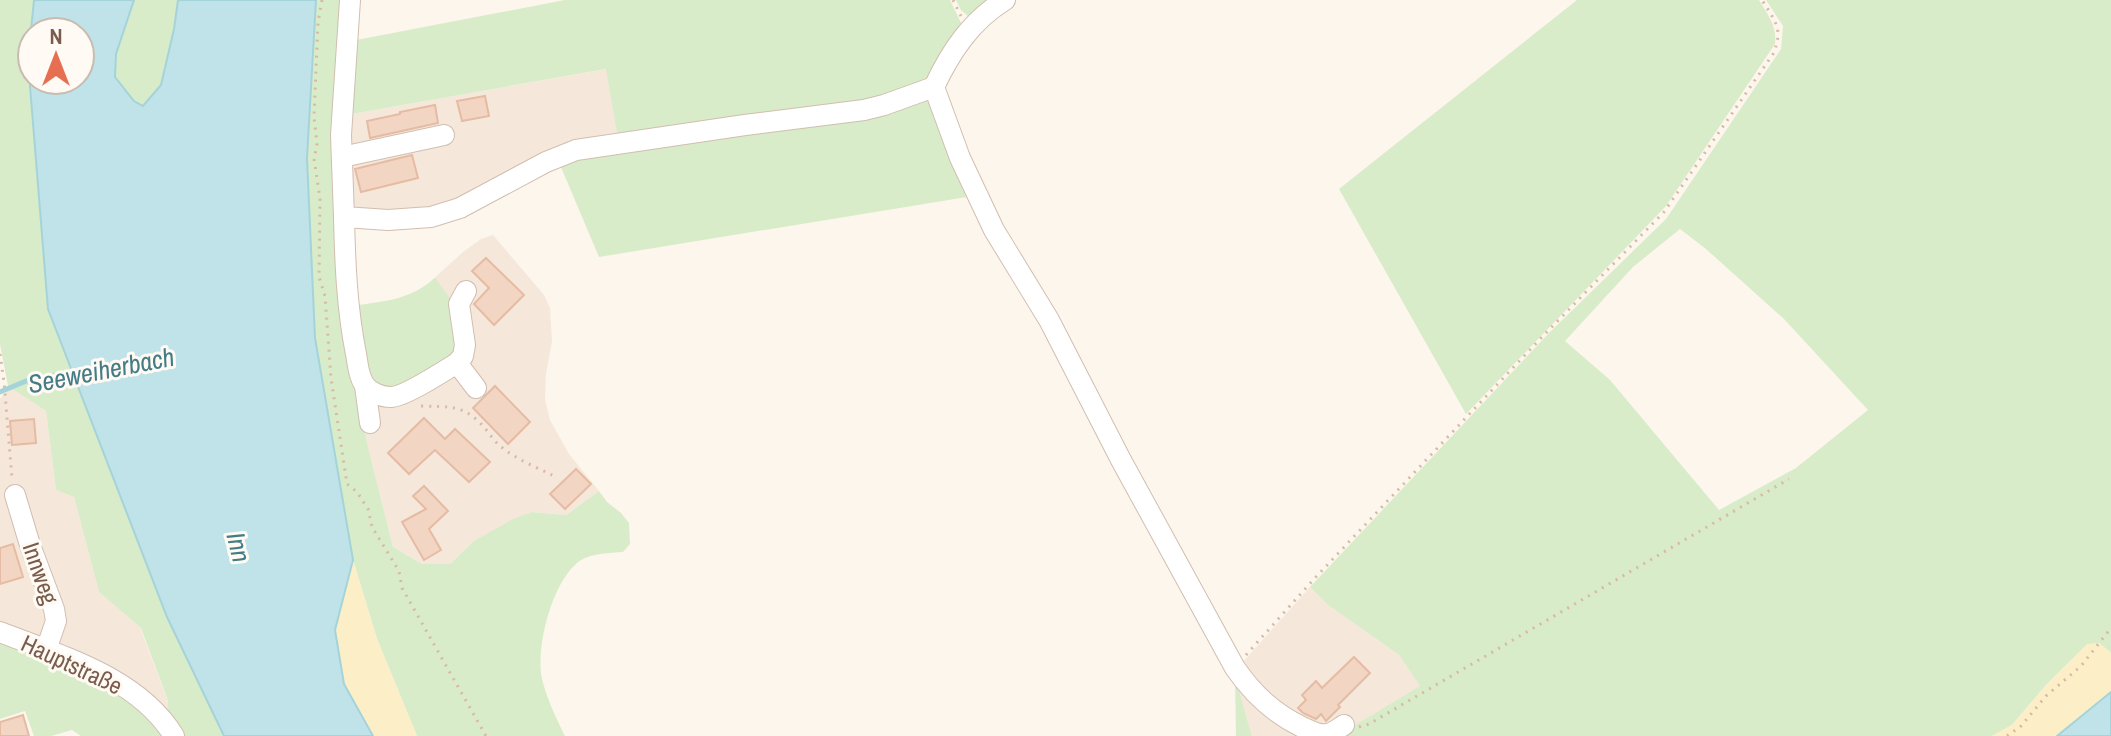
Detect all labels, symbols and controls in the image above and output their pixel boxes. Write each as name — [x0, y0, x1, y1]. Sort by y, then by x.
north arrow — [16, 16, 96, 96]
text: N — [49, 21, 63, 51]
water label: Seeweiherbach — [25, 339, 177, 401]
water label: Inn — [218, 528, 260, 566]
street label: Innweg — [16, 538, 66, 608]
street label: Hauptstraße — [16, 627, 128, 701]

